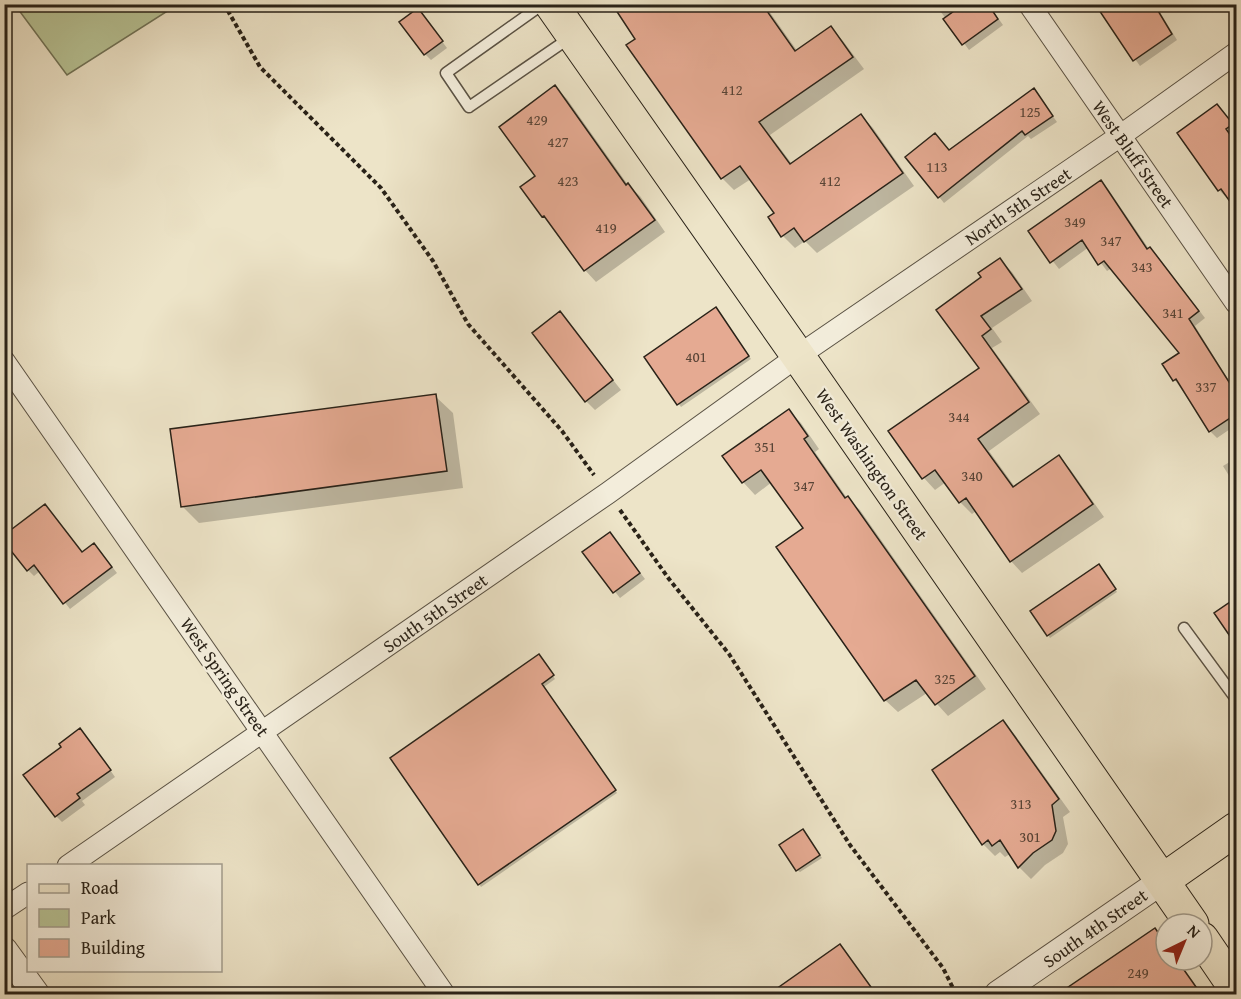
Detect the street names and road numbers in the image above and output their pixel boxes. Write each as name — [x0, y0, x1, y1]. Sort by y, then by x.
street label: West Bluff Street — [1086, 94, 1181, 214]
street label: North 5th Street — [959, 160, 1077, 252]
street label: West Washington Street — [809, 382, 935, 546]
street label: South 5th Street — [377, 566, 494, 659]
street label: West Spring Street — [174, 612, 277, 743]
street label: South 4th Street — [1037, 881, 1154, 974]

